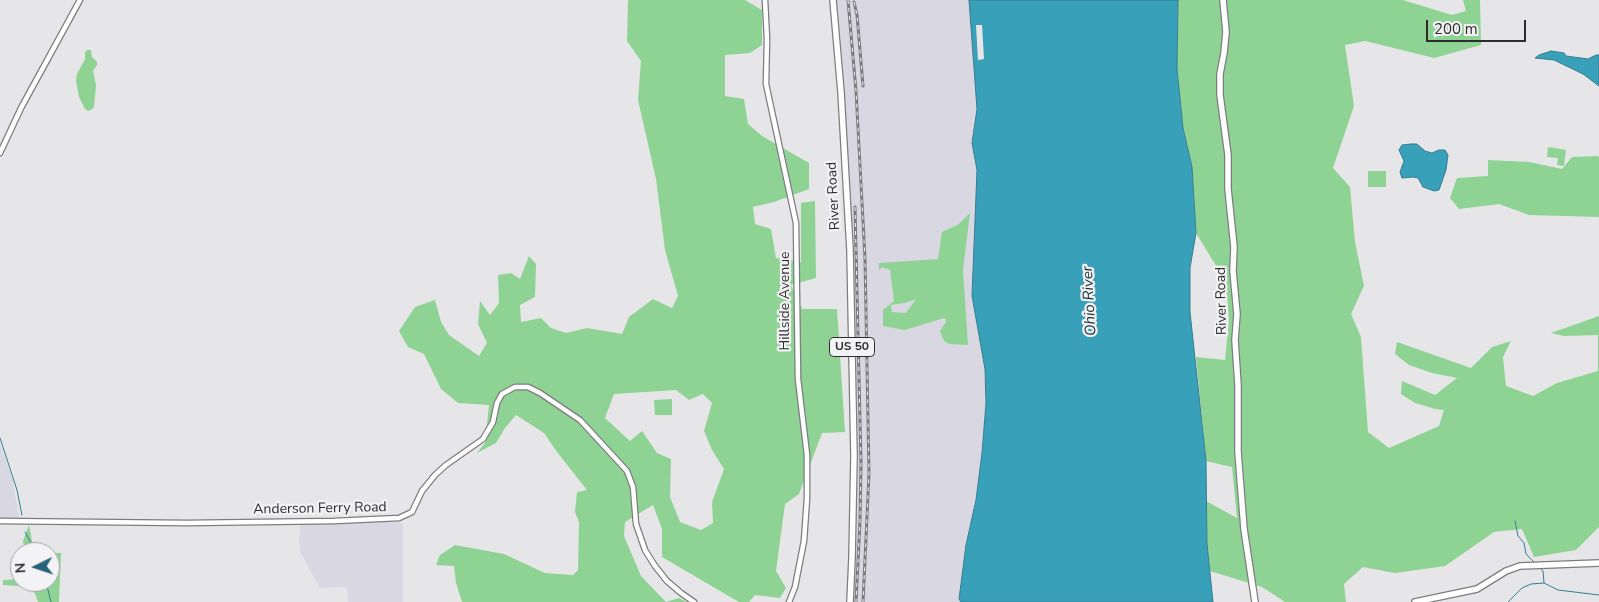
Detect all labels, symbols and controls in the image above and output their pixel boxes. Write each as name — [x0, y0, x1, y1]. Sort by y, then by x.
scale bar — [1429, 10, 1529, 42]
text: 200 m — [1434, 19, 1478, 39]
street label: River Road — [824, 161, 844, 231]
street label: Hillside Avenue — [778, 252, 794, 350]
water label: Ohio River — [1079, 265, 1101, 337]
street label: River Road — [1213, 267, 1231, 335]
road number: US 50 — [830, 338, 874, 357]
street label: Anderson Ferry Road — [253, 499, 387, 519]
north arrow — [10, 542, 60, 592]
text: N — [11, 562, 30, 574]

